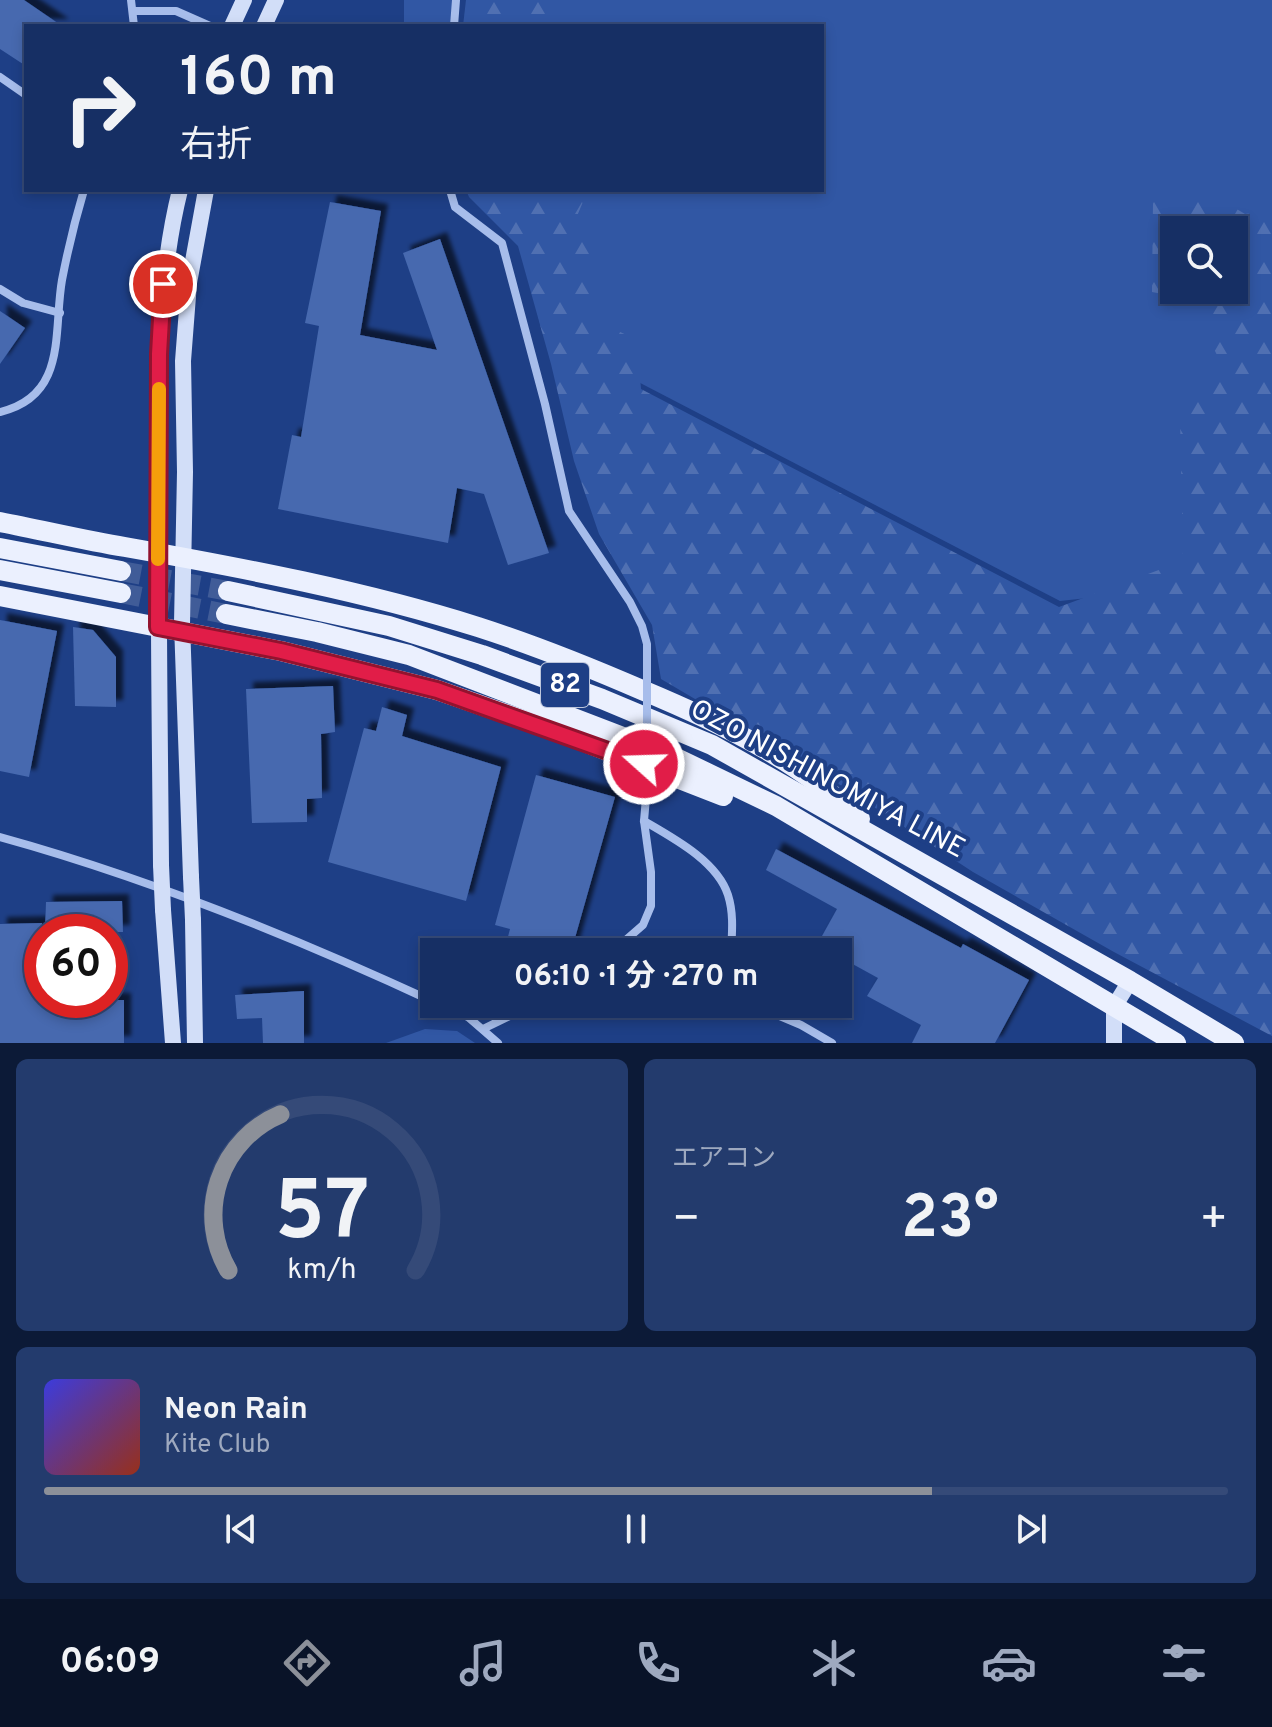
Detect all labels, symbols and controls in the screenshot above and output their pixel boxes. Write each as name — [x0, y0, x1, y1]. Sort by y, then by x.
text: 160 m — [180, 45, 337, 115]
icon: right — [48, 56, 152, 160]
text: 右折 — [180, 124, 252, 170]
map controls — [1160, 216, 1248, 304]
button: search — [1160, 216, 1248, 304]
pin — [129, 250, 197, 318]
icon: arrive — [141, 262, 185, 306]
road number: 82 — [541, 663, 589, 707]
street label: OZO NISHINOMIYA LINE — [683, 692, 971, 868]
position arrow — [602, 722, 686, 806]
speed limit sign: 60 — [24, 914, 128, 1018]
text: 06:10 · 1 分 · 270 m — [514, 959, 758, 996]
text: エアコン — [672, 1143, 776, 1176]
text: 57 — [274, 1164, 370, 1269]
text: 23° — [901, 1183, 999, 1259]
text: − — [672, 1193, 700, 1249]
text: + — [1200, 1193, 1228, 1249]
text: km/h — [287, 1253, 357, 1289]
text: Neon Rain — [164, 1392, 308, 1429]
text: Kite Club — [164, 1429, 270, 1462]
icon: previous — [219, 1507, 263, 1551]
icon: pause — [614, 1507, 658, 1551]
icon: next — [1009, 1507, 1053, 1551]
icon: directions — [279, 1635, 335, 1691]
icon: music — [455, 1635, 511, 1691]
icon: phone — [630, 1635, 686, 1691]
icon: climate — [806, 1635, 862, 1691]
icon: car — [981, 1635, 1037, 1691]
icon: filters — [1156, 1635, 1212, 1691]
text: 06:09 — [60, 1640, 160, 1686]

